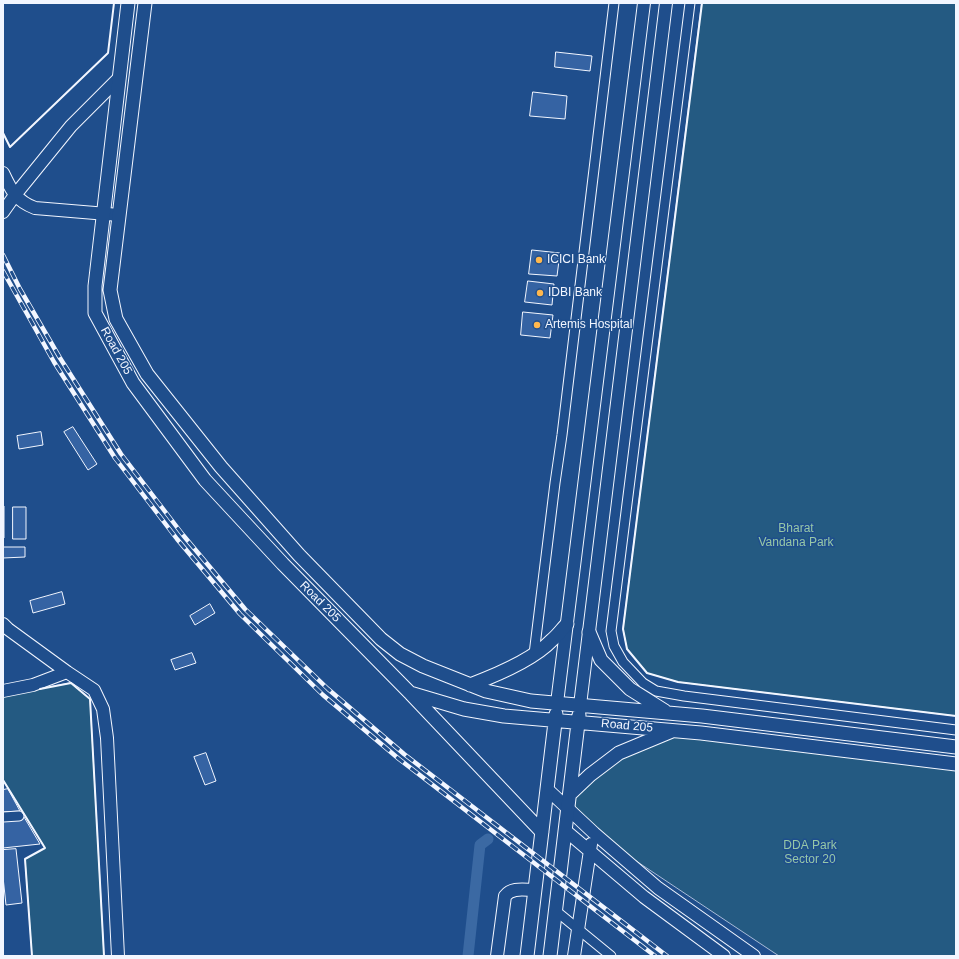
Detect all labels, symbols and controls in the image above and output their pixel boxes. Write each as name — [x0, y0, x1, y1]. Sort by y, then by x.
place label: ICICI Bank — [547, 253, 605, 267]
marker: ICICI Bank — [534, 255, 544, 265]
place label: IDBI Bank — [548, 286, 602, 300]
marker: IDBI Bank — [535, 288, 545, 298]
place label: Artemis Hospital — [545, 318, 632, 332]
marker: Artemis Hospital — [532, 320, 542, 330]
street label: Road 205 — [97, 325, 135, 377]
park label: Bharat Vandana Park — [758, 522, 834, 550]
street label: Road 205 — [297, 579, 343, 625]
street label: Road 205 — [600, 717, 654, 735]
park label: DDA Park Sector 20 — [783, 839, 837, 867]

